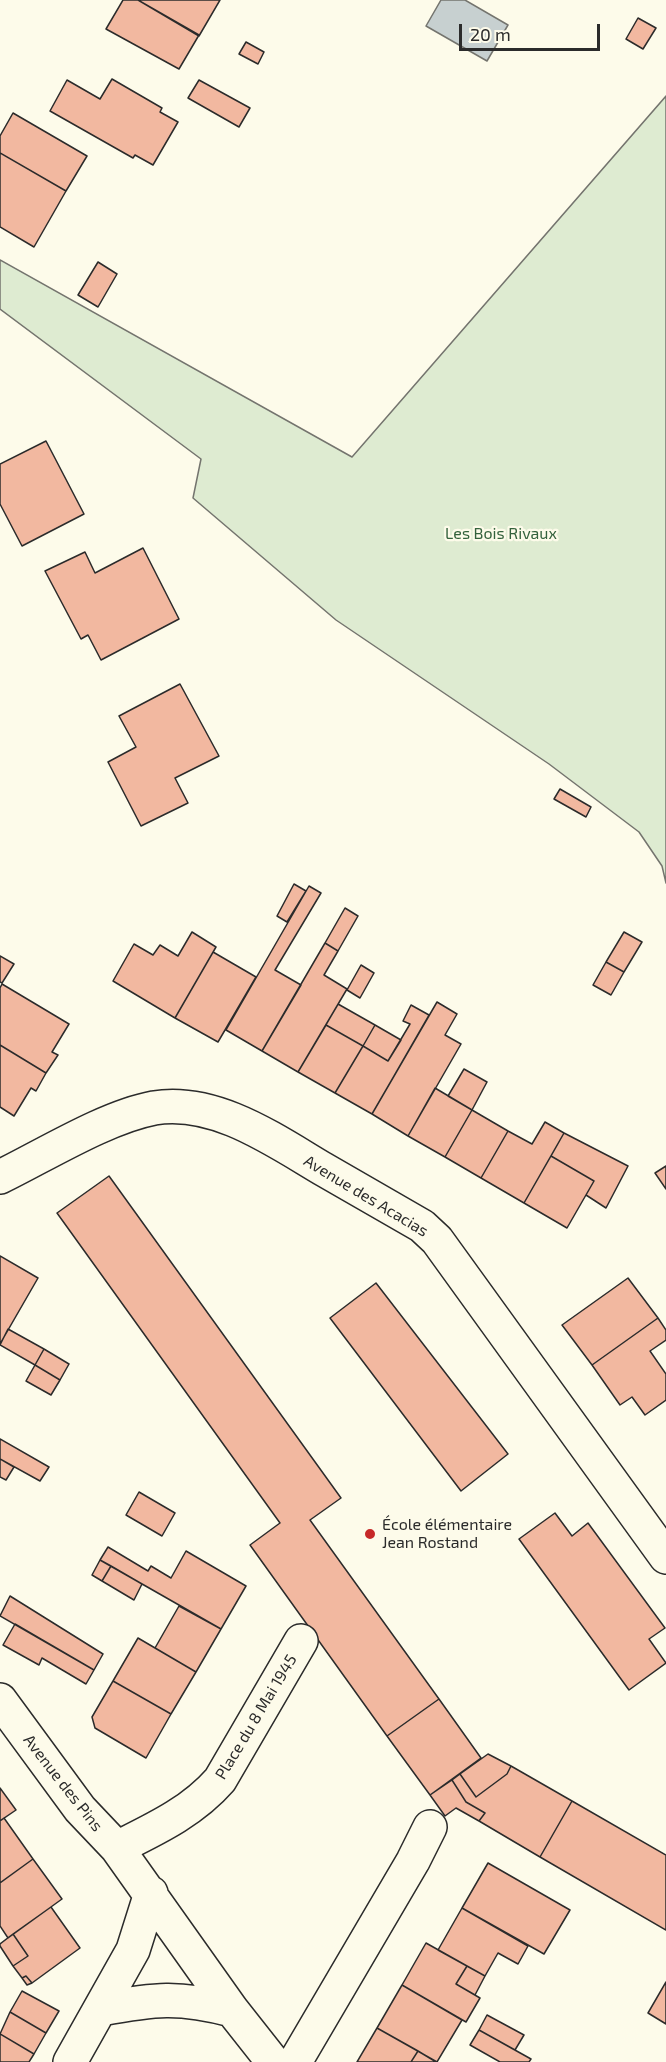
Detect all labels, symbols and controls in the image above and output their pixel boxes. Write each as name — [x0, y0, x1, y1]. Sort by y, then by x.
scale bar — [462, 12, 603, 50]
text: 20 m — [470, 23, 511, 45]
park label: Les Bois Rivaux — [445, 524, 557, 544]
street label: Avenue des Acacias — [300, 1151, 432, 1241]
place label: École élémentaire Jean Rostand — [382, 1515, 512, 1553]
marker: École élémentaire Jean Rostand — [363, 1527, 377, 1541]
street label: Place du 8 Mai 1945 — [211, 1651, 301, 1783]
street label: Avenue des Pins — [19, 1731, 107, 1835]

